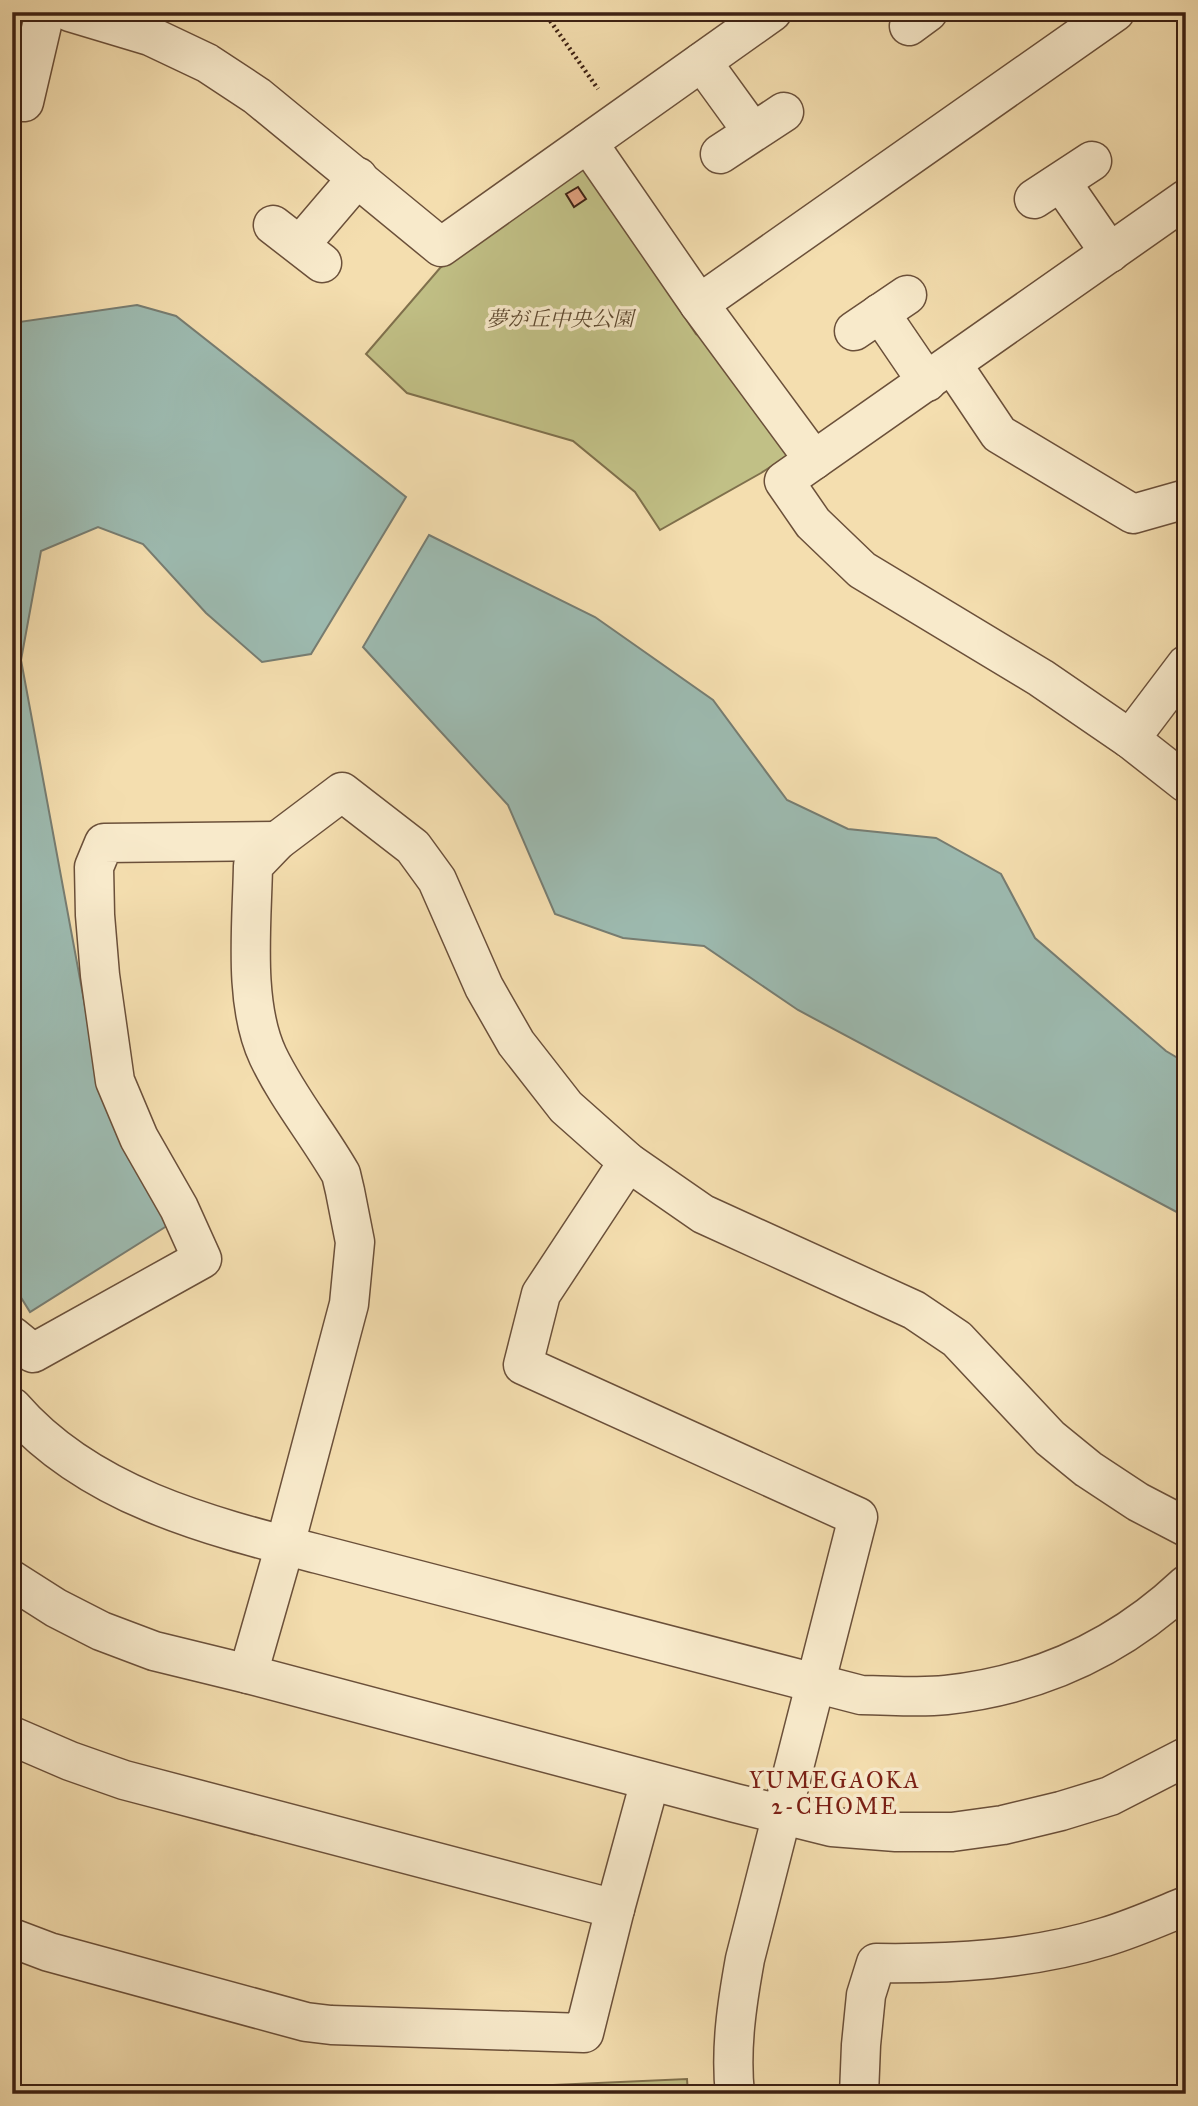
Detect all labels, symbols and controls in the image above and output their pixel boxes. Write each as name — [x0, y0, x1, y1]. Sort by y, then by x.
park label: 夢が丘中央公園 — [487, 306, 636, 332]
district label: YUMEGAOKA 2-CHOME — [749, 1766, 921, 1820]

